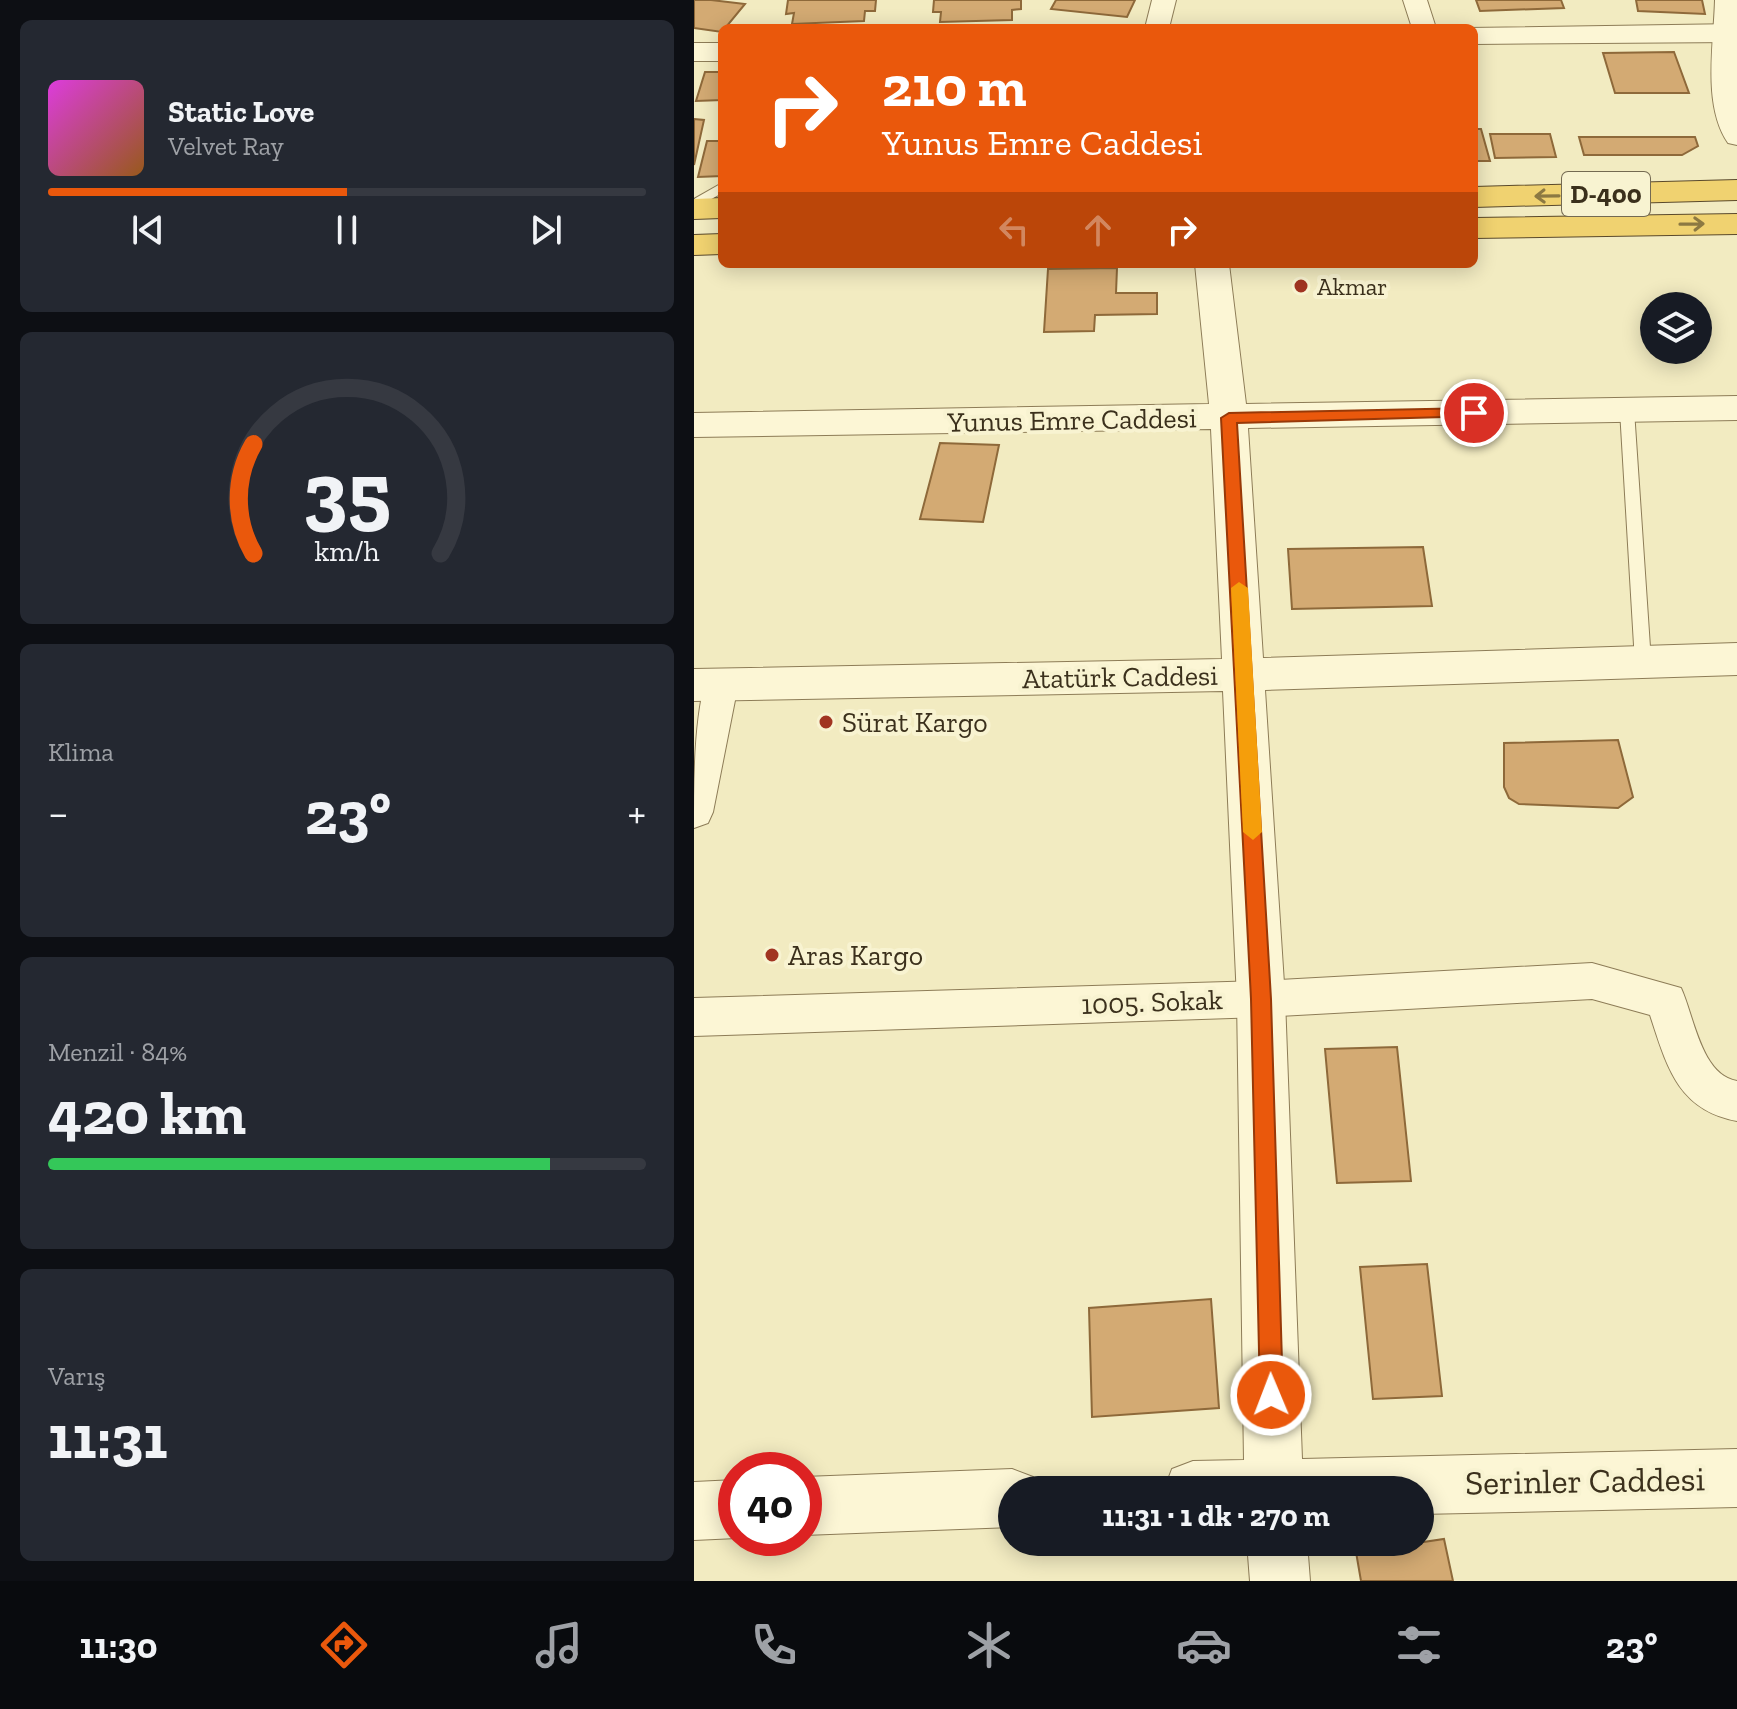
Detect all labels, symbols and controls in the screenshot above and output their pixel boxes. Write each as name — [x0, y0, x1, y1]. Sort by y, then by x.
text: 210 m — [882, 53, 1026, 120]
icon: right — [750, 56, 854, 160]
text: Static Love — [168, 94, 314, 130]
text: Yunus Emre Caddesi — [882, 121, 1203, 164]
text: Velvet Ray — [168, 130, 284, 162]
road number: D-400 — [1562, 172, 1650, 216]
one-way arrow — [1534, 188, 1561, 204]
icon: previous — [126, 208, 170, 252]
icon: pause — [325, 208, 369, 252]
icon: next — [524, 208, 568, 252]
icon: left — [992, 208, 1036, 252]
icon: ahead — [1076, 208, 1120, 252]
icon: right — [1160, 208, 1204, 252]
one-way arrow — [1678, 217, 1705, 232]
place label: Akmar — [1317, 272, 1387, 301]
marker: Akmar — [1292, 277, 1310, 295]
map controls — [1640, 292, 1712, 364]
button: layers — [1640, 292, 1712, 364]
pin — [1440, 379, 1508, 447]
icon: arrive — [1452, 391, 1496, 435]
street label: Yunus Emre Caddesi — [946, 401, 1197, 439]
text: 35 — [303, 441, 391, 541]
text: km/h — [314, 534, 380, 568]
street label: Atatürk Caddesi — [1022, 659, 1218, 695]
place label: Sürat Kargo — [842, 706, 988, 739]
marker: Sürat Kargo — [817, 713, 835, 731]
text: Klima — [48, 736, 114, 768]
text: 23° — [305, 777, 391, 849]
text: − — [48, 786, 69, 839]
text: + — [627, 786, 646, 839]
place label: Aras Kargo — [788, 939, 923, 972]
marker: Aras Kargo — [763, 946, 781, 964]
street label: 1005. Sokak — [1081, 983, 1224, 1021]
text: Menzil · 84% — [48, 1036, 187, 1068]
text: 420 km — [48, 1077, 246, 1149]
position arrow — [1229, 1353, 1313, 1437]
text: Varış — [48, 1360, 105, 1392]
text: 11:31 — [48, 1401, 168, 1473]
speed limit sign: 40 — [718, 1452, 822, 1556]
street label: Serinler Caddesi — [1465, 1458, 1705, 1504]
text: 11:31 · 1 dk · 270 m — [1102, 1498, 1330, 1534]
icon: directions — [316, 1617, 372, 1673]
icon: music — [531, 1617, 587, 1673]
icon: phone — [746, 1617, 802, 1673]
icon: climate — [961, 1617, 1017, 1673]
icon: car — [1176, 1617, 1232, 1673]
icon: filters — [1391, 1617, 1447, 1673]
text: 11:30 — [79, 1624, 157, 1667]
text: 23° — [1606, 1624, 1657, 1667]

